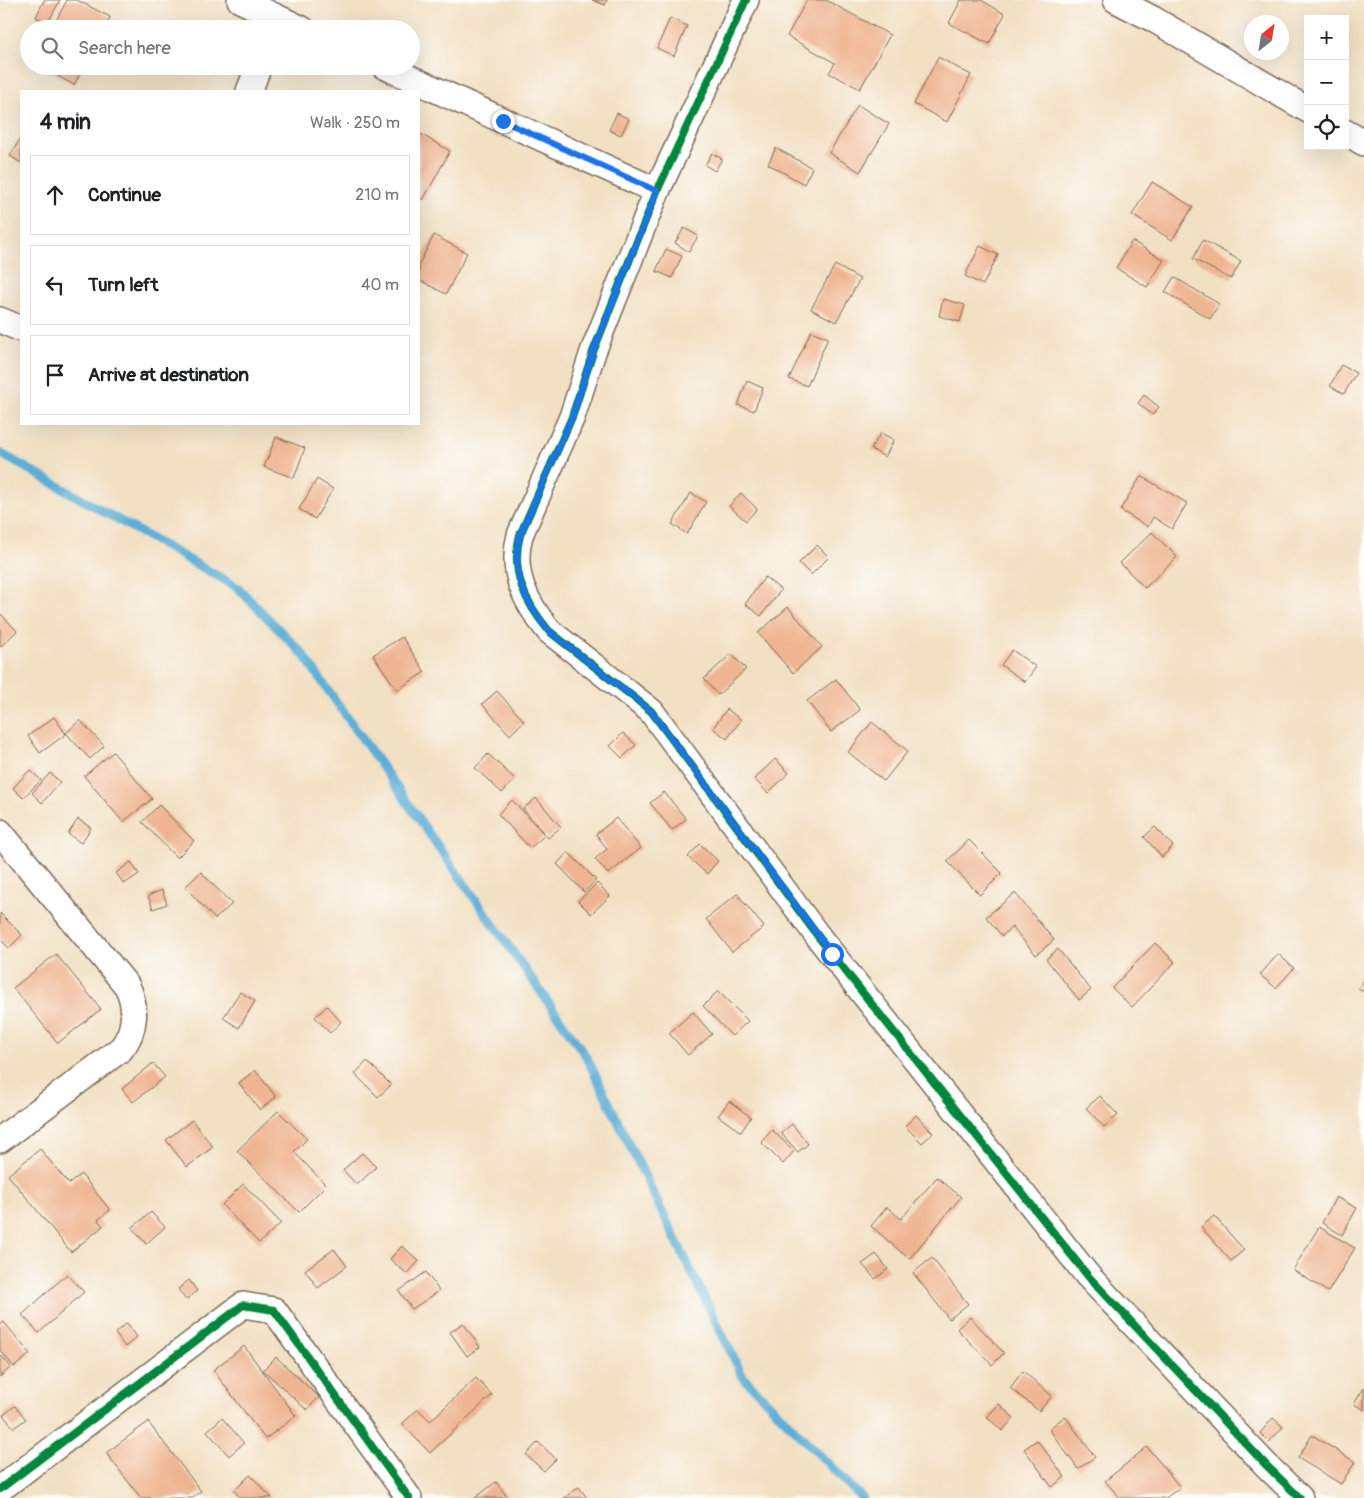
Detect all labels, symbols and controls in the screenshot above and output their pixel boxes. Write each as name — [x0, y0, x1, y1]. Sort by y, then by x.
north arrow — [1244, 15, 1289, 60]
map controls — [1304, 15, 1349, 150]
button: + — [1304, 15, 1349, 60]
search box — [20, 20, 420, 75]
icon: search — [38, 34, 66, 62]
text: Search here — [78, 36, 171, 60]
button: − — [1304, 60, 1349, 105]
button: locate — [1304, 105, 1349, 150]
text: 4 min — [40, 109, 91, 136]
route end — [492, 110, 515, 133]
text: Walk · 250 m — [310, 113, 400, 133]
icon: ahead — [41, 181, 69, 209]
text: Continue — [88, 183, 161, 207]
text: 210 m — [355, 185, 399, 205]
icon: left — [41, 271, 69, 299]
text: Turn left — [88, 273, 158, 297]
text: 40 m — [361, 275, 399, 295]
icon: arrive — [41, 361, 69, 389]
text: Arrive at destination — [88, 363, 249, 387]
route start — [821, 943, 844, 966]

